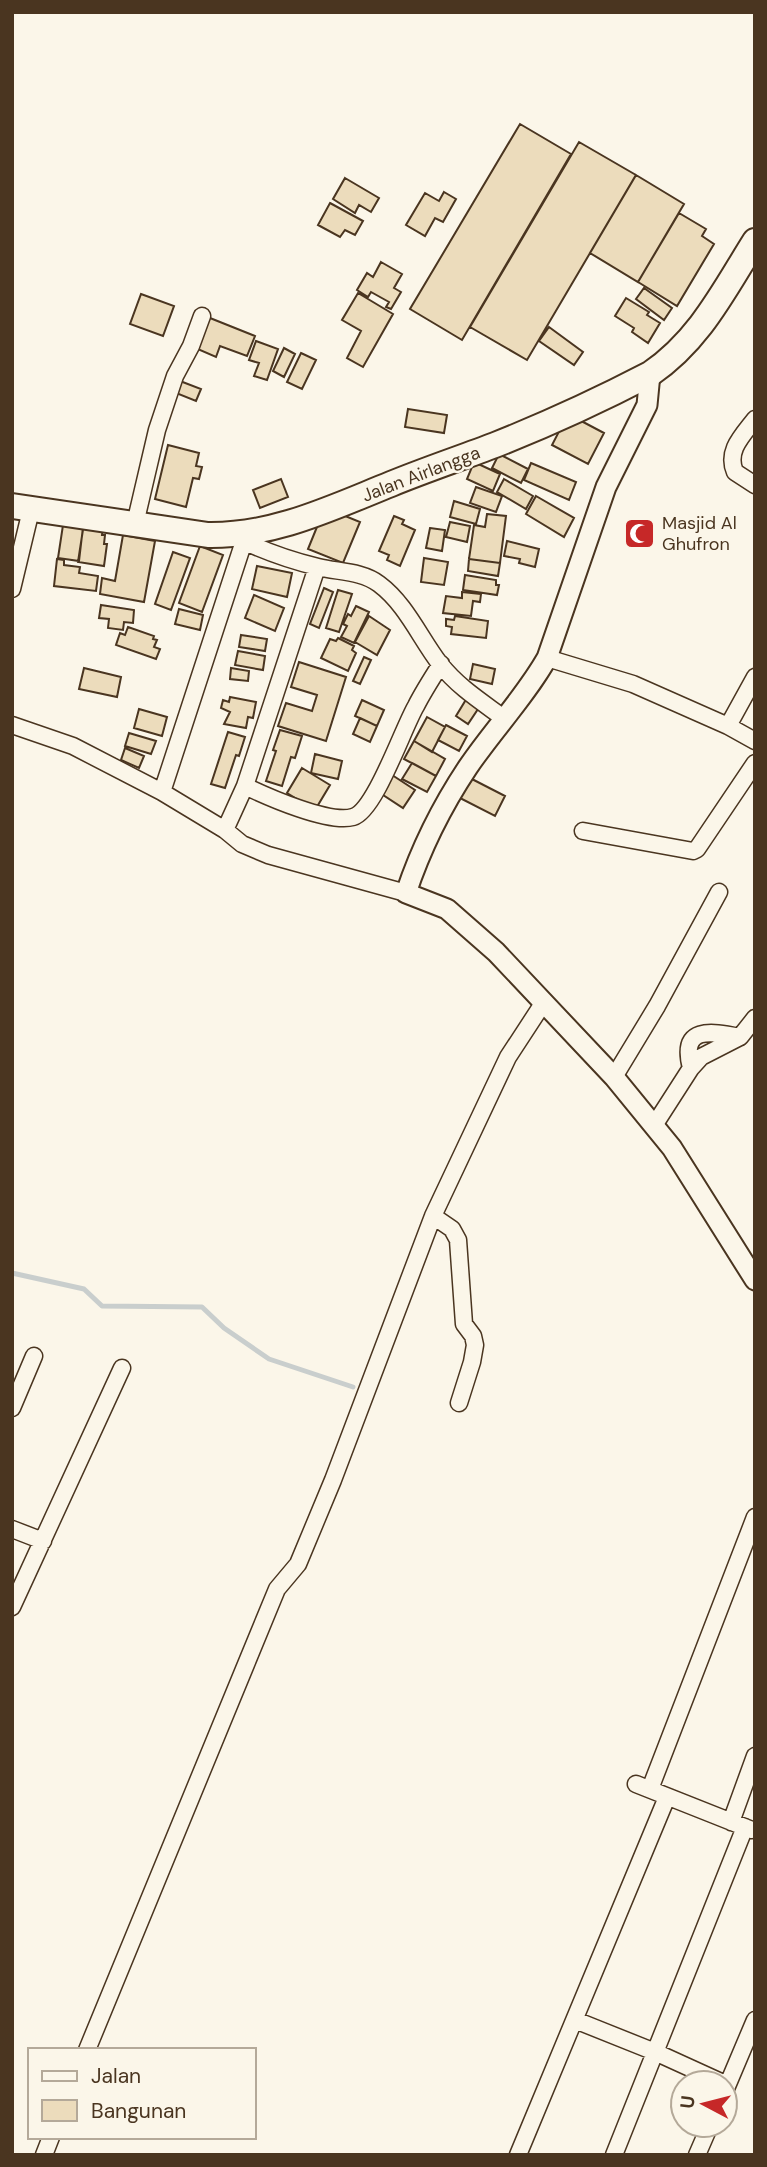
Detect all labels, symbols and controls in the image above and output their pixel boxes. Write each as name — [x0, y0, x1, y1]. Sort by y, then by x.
street label: Jalan Airlangga — [358, 440, 484, 508]
place label: Masjid Al Ghufron — [662, 511, 737, 556]
mosque icon: Masjid Al Ghufron — [622, 516, 656, 550]
legend — [28, 2048, 256, 2139]
text: Jalan — [91, 2062, 141, 2090]
north arrow — [669, 2069, 739, 2139]
text: U — [674, 2094, 701, 2110]
text: Bangunan — [91, 2097, 186, 2125]

